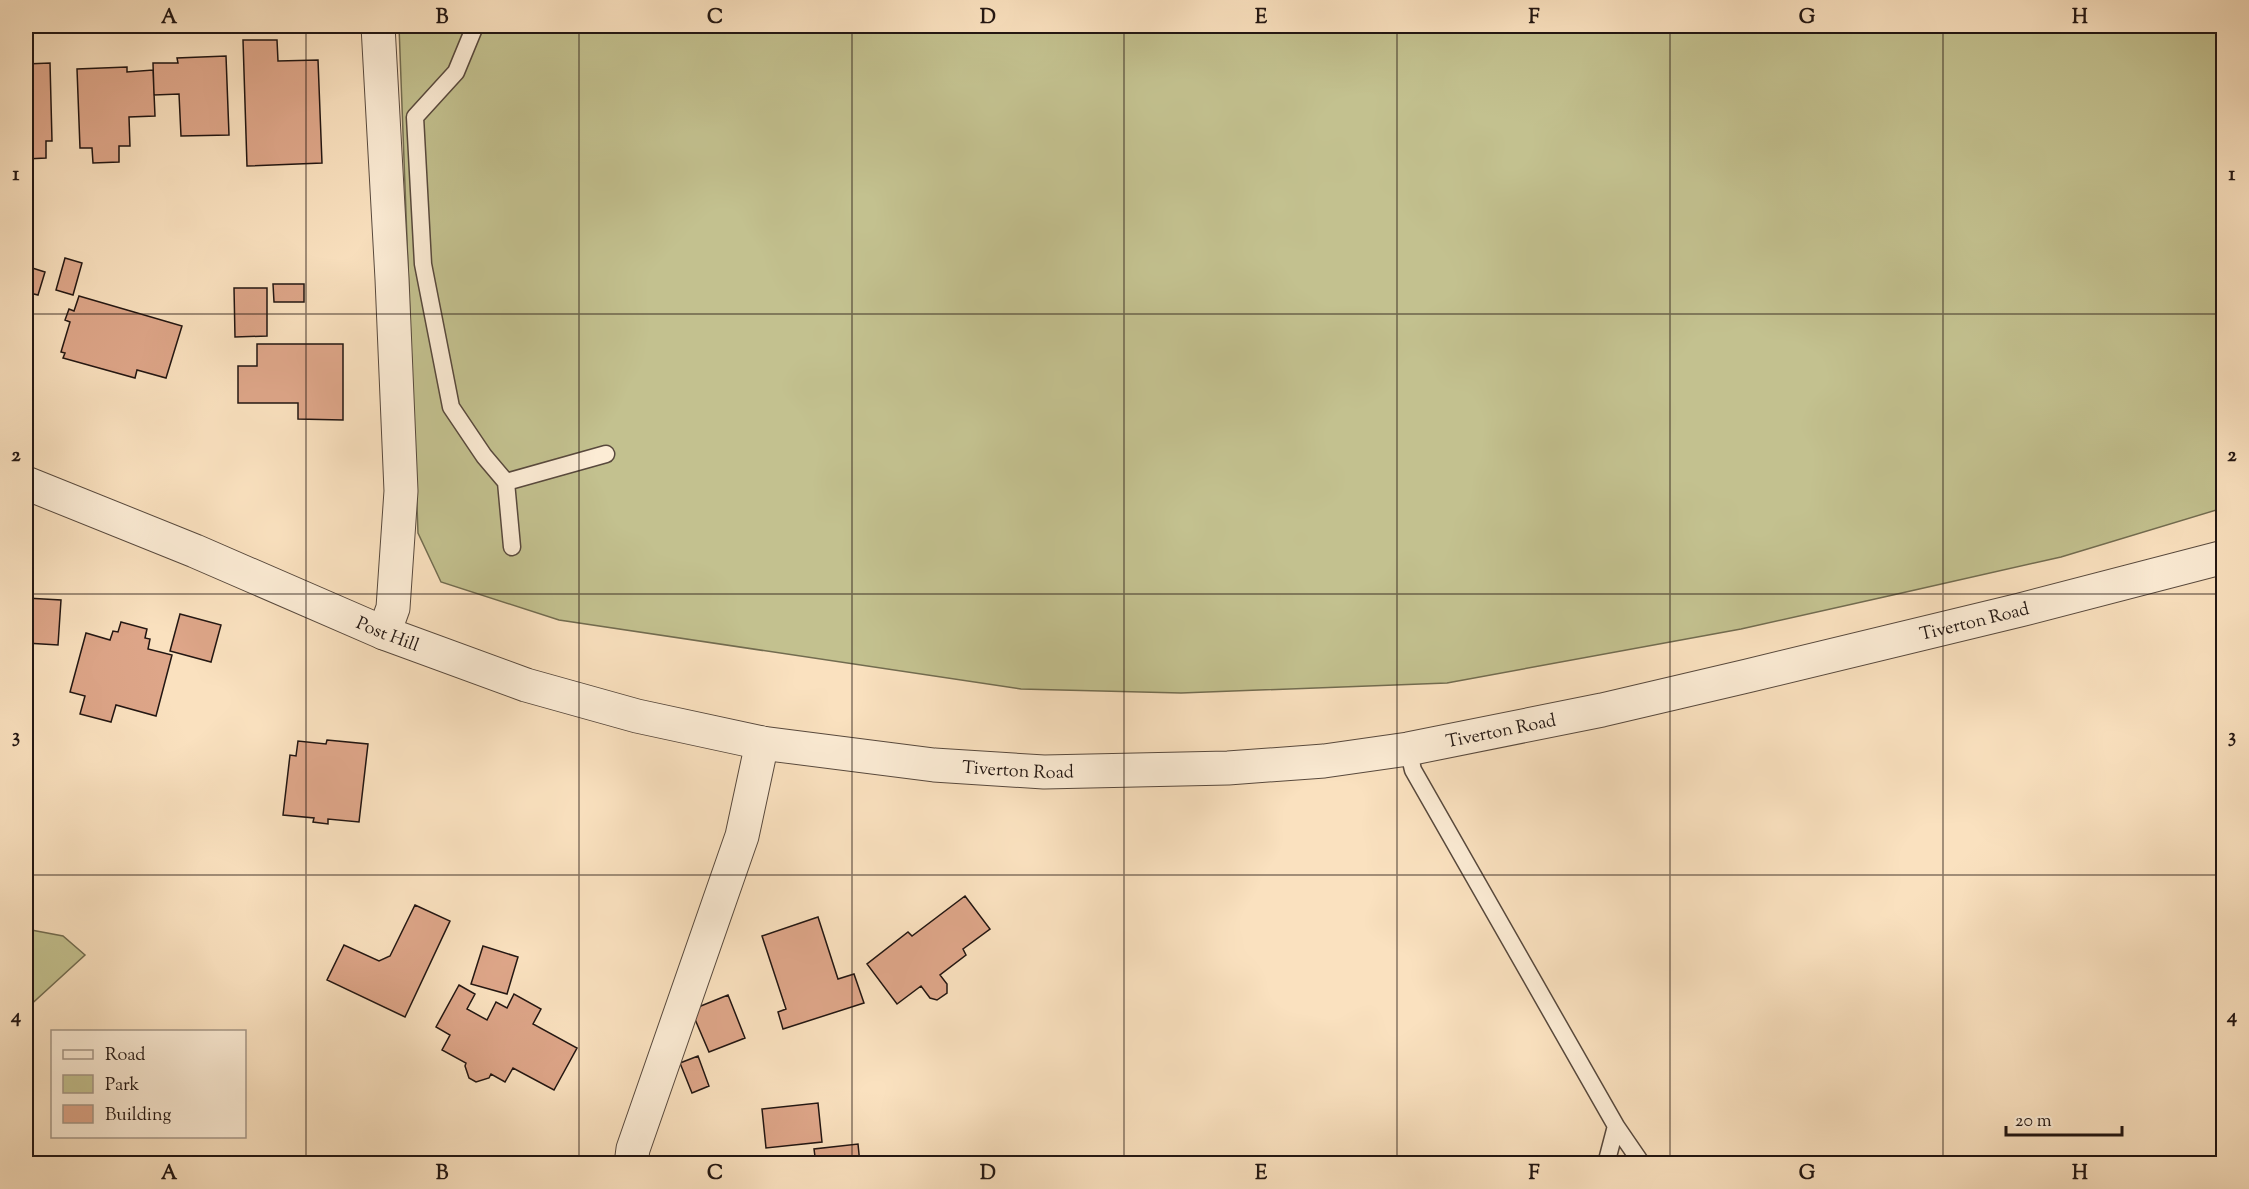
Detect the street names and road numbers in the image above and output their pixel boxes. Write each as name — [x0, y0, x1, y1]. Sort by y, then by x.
street label: Tiverton Road — [1917, 597, 2032, 649]
street label: Post Hill — [351, 611, 422, 660]
street label: Tiverton Road — [1444, 709, 1559, 756]
street label: Tiverton Road — [961, 756, 1074, 787]

